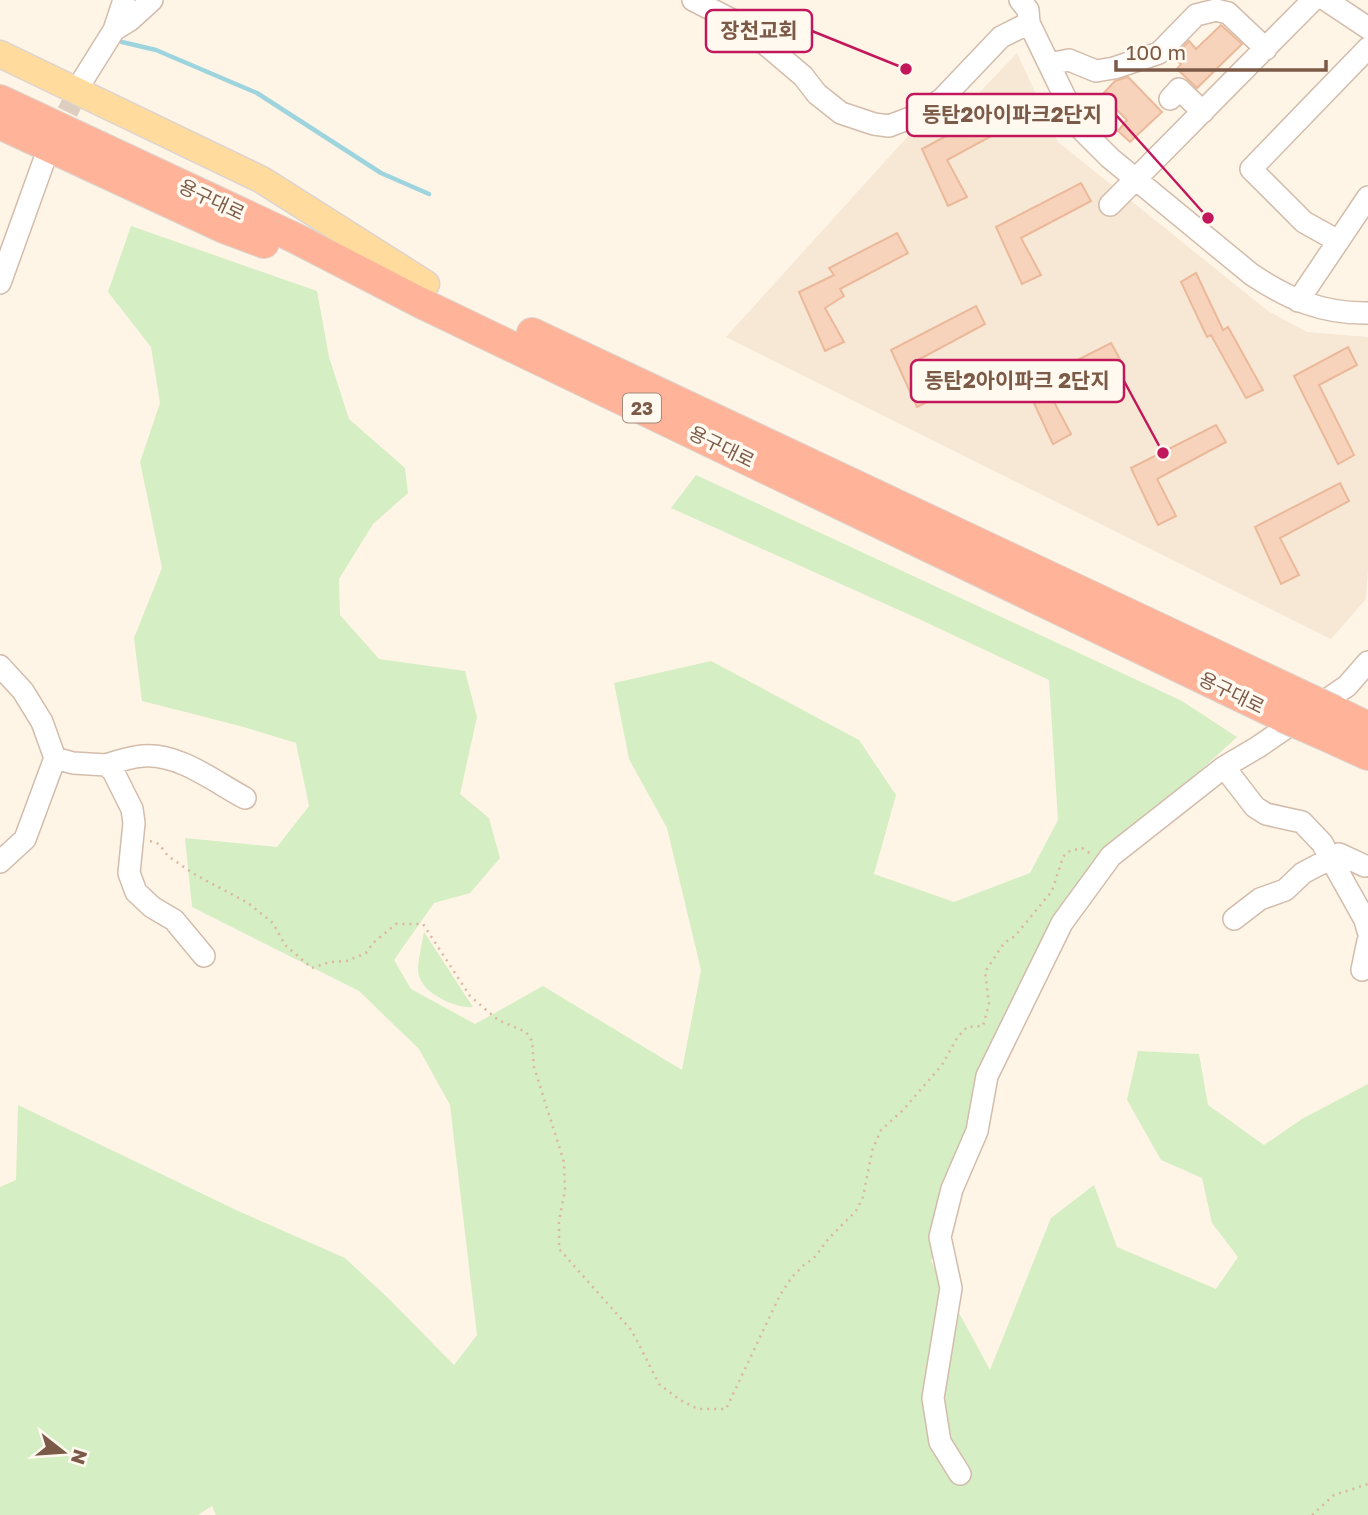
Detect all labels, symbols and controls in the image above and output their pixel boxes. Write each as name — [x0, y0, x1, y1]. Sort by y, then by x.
callout: 장천교회 — [706, 10, 812, 52]
text: 장천교회 — [720, 17, 798, 43]
scale bar — [1116, 28, 1326, 72]
text: 100 m — [1126, 39, 1186, 65]
callout: 동탄2아이파크2단지 — [907, 94, 1116, 136]
text: 동탄2아이파크2단지 — [922, 101, 1102, 127]
street label: 용구대로 — [175, 174, 249, 224]
callout: 동탄2아이파크 2단지 — [911, 360, 1124, 402]
text: 동탄2아이파크 2단지 — [924, 367, 1110, 393]
road number: 23 — [623, 394, 661, 422]
street label: 용구대로 — [686, 420, 758, 472]
street label: 용구대로 — [1196, 666, 1268, 718]
north arrow — [28, 1417, 98, 1487]
text: N — [67, 1447, 93, 1467]

